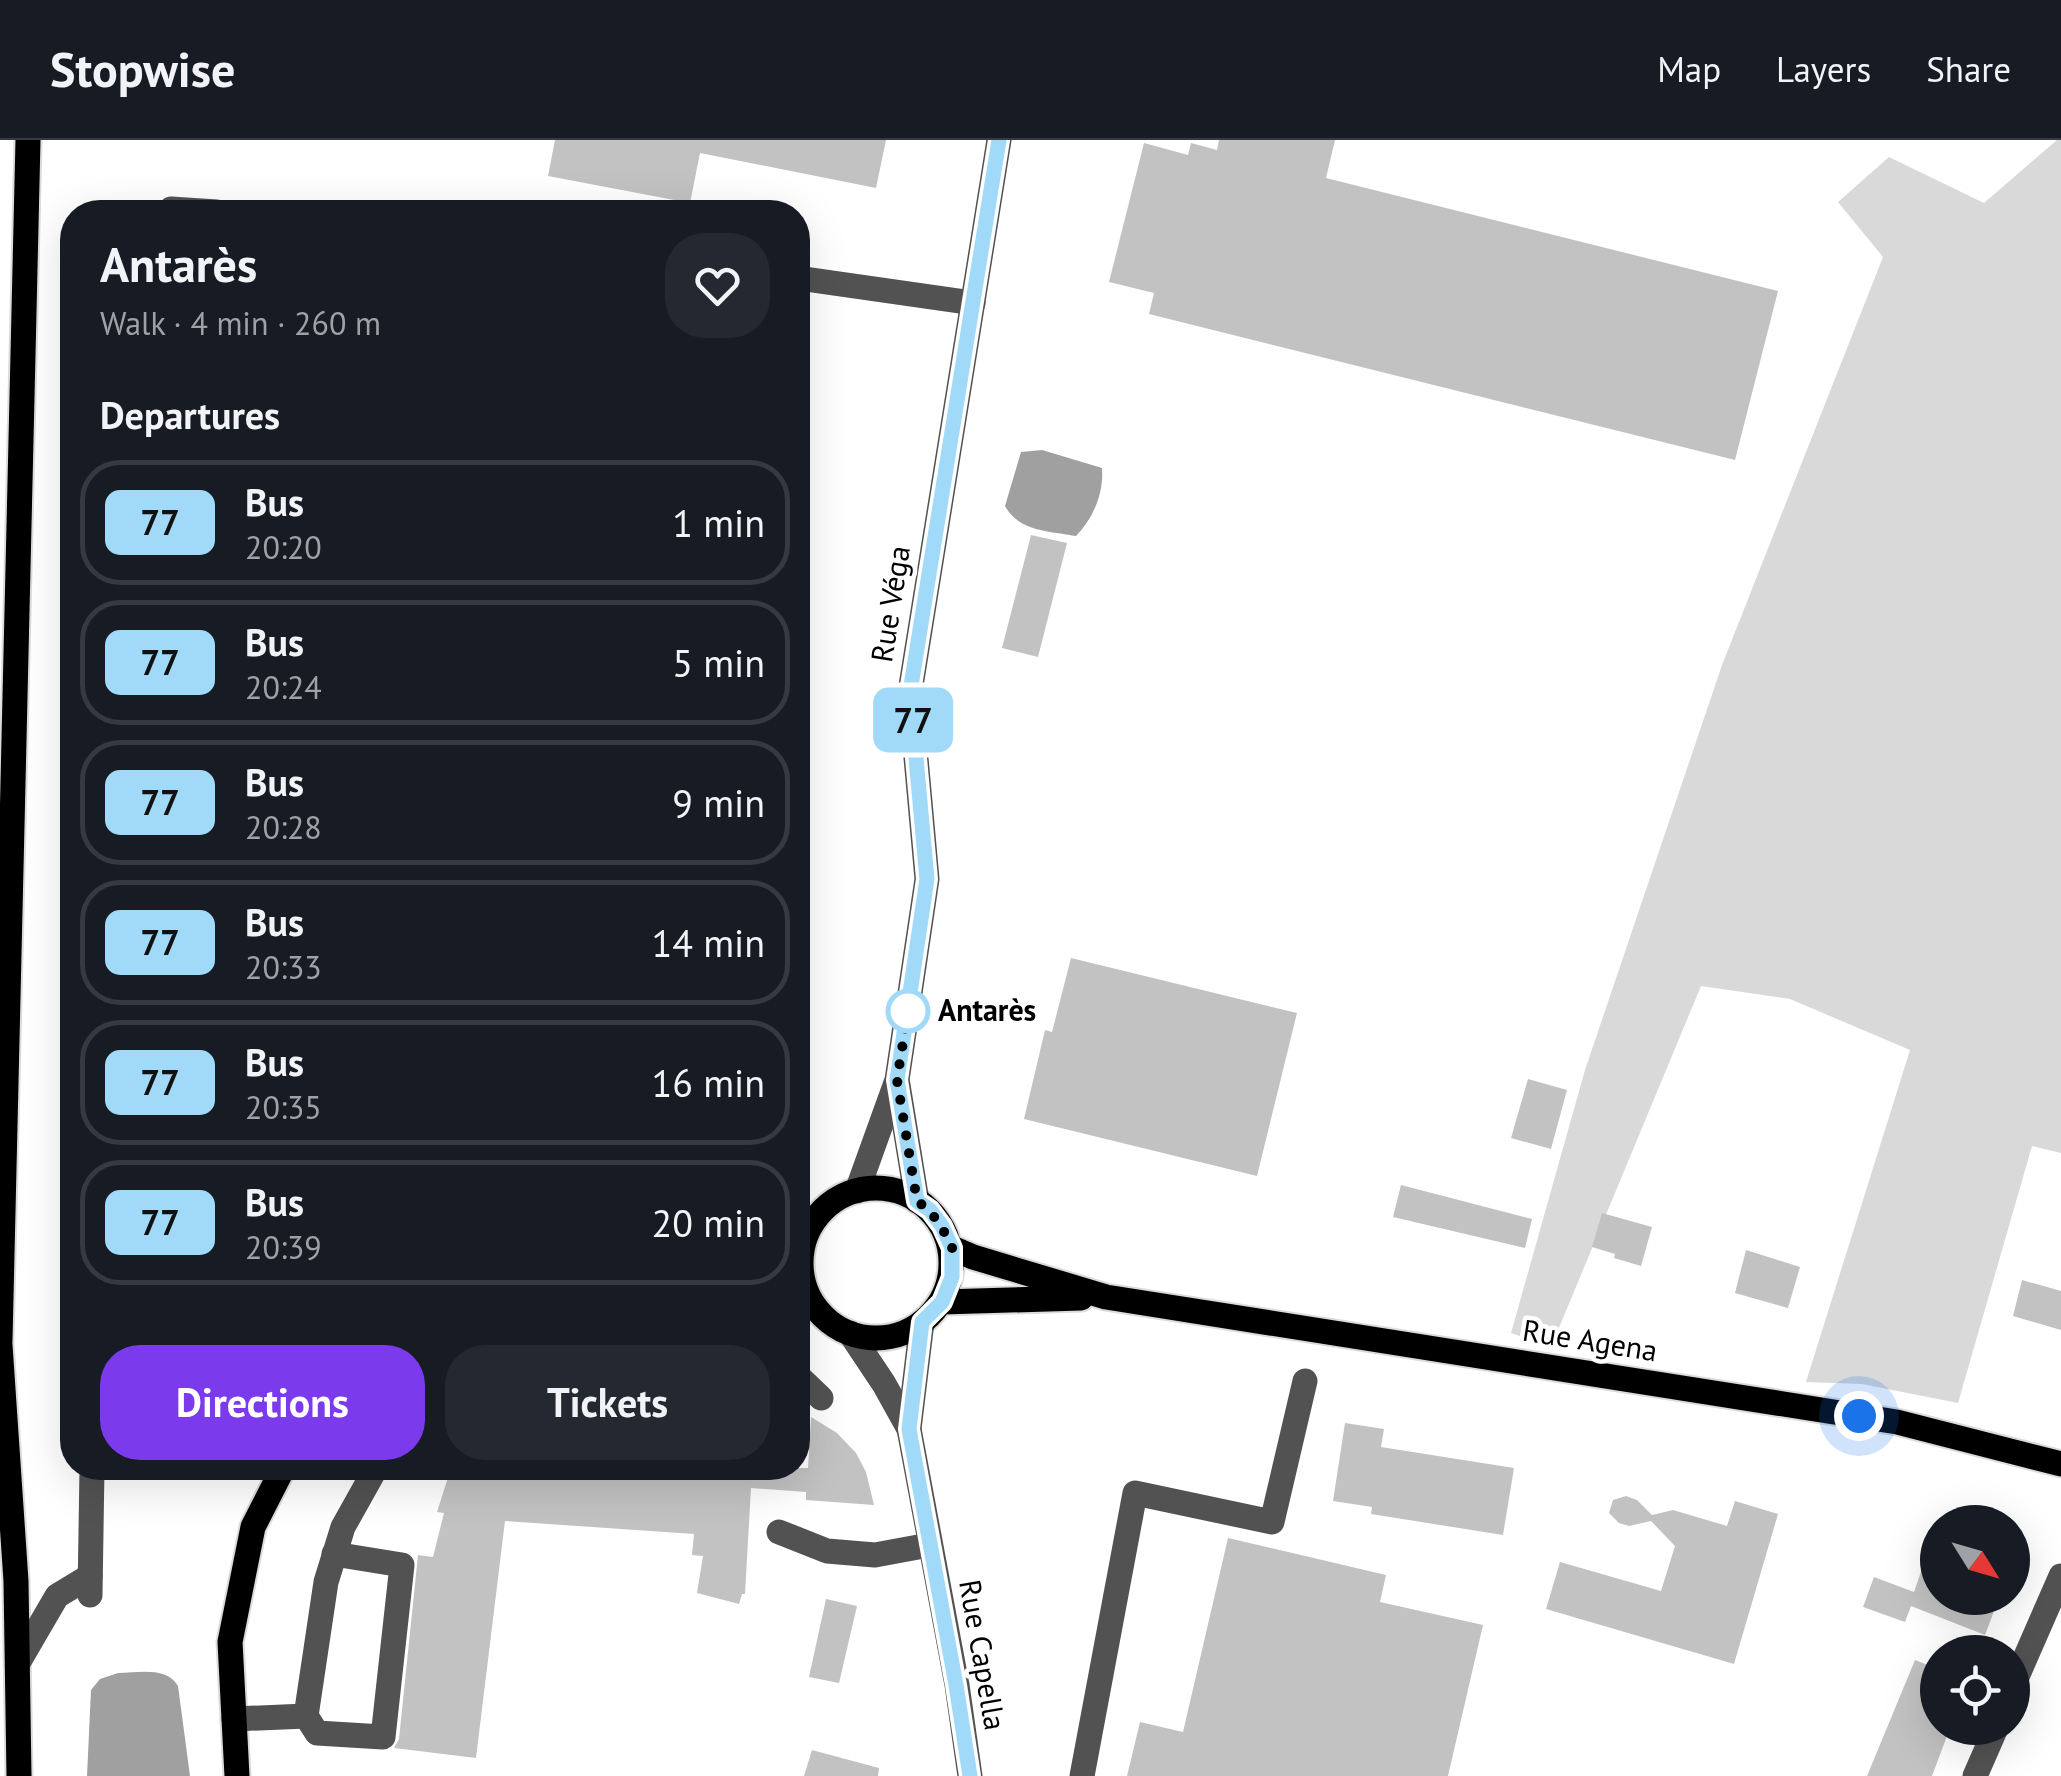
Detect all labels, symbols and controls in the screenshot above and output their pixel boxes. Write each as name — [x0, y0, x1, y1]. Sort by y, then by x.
text: Stopwise — [50, 38, 235, 100]
text: Map — [1657, 46, 1721, 92]
text: Layers — [1776, 46, 1871, 92]
text: Share — [1926, 46, 2011, 92]
text: Antarès — [100, 233, 257, 295]
button: heart — [665, 233, 770, 338]
text: Walk · 4 min · 260 m — [100, 302, 381, 344]
text: Departures — [100, 390, 280, 439]
text: Bus — [245, 477, 304, 526]
text: 1 min — [672, 498, 765, 547]
text: 77 — [140, 499, 180, 545]
text: 20:20 — [245, 526, 322, 568]
street label: Rue Véga — [861, 543, 918, 665]
text: Bus — [245, 617, 304, 666]
text: 5 min — [672, 638, 765, 687]
text: 77 — [140, 639, 180, 685]
text: 20:24 — [245, 666, 322, 708]
line badge: 77 — [868, 688, 958, 752]
text: 77 — [893, 697, 933, 743]
text: Bus — [245, 757, 304, 806]
text: 9 min — [672, 778, 765, 827]
text: 77 — [140, 779, 180, 825]
text: 20:28 — [245, 806, 322, 848]
text: Bus — [245, 897, 304, 946]
text: 14 min — [652, 918, 765, 967]
text: 77 — [140, 919, 180, 965]
text: 20:33 — [245, 946, 322, 988]
marker: Antarès — [887, 990, 929, 1032]
place label: Antarès — [938, 990, 1036, 1029]
text: Bus — [245, 1037, 304, 1086]
text: 16 min — [652, 1058, 765, 1107]
text: 77 — [140, 1059, 180, 1105]
text: 20:35 — [245, 1086, 322, 1128]
text: Bus — [245, 1177, 304, 1226]
text: 20 min — [652, 1198, 765, 1247]
text: 77 — [140, 1199, 180, 1245]
text: 20:39 — [245, 1226, 322, 1268]
street label: Rue Agena — [1520, 1310, 1660, 1369]
button: Directions — [100, 1345, 425, 1460]
button: Tickets — [445, 1345, 770, 1460]
your location — [1834, 1391, 1884, 1441]
north arrow — [1920, 1505, 2030, 1615]
map controls — [1920, 1505, 2030, 1745]
street label: Rue Capella — [951, 1576, 1016, 1733]
button: locate — [1920, 1635, 2030, 1745]

